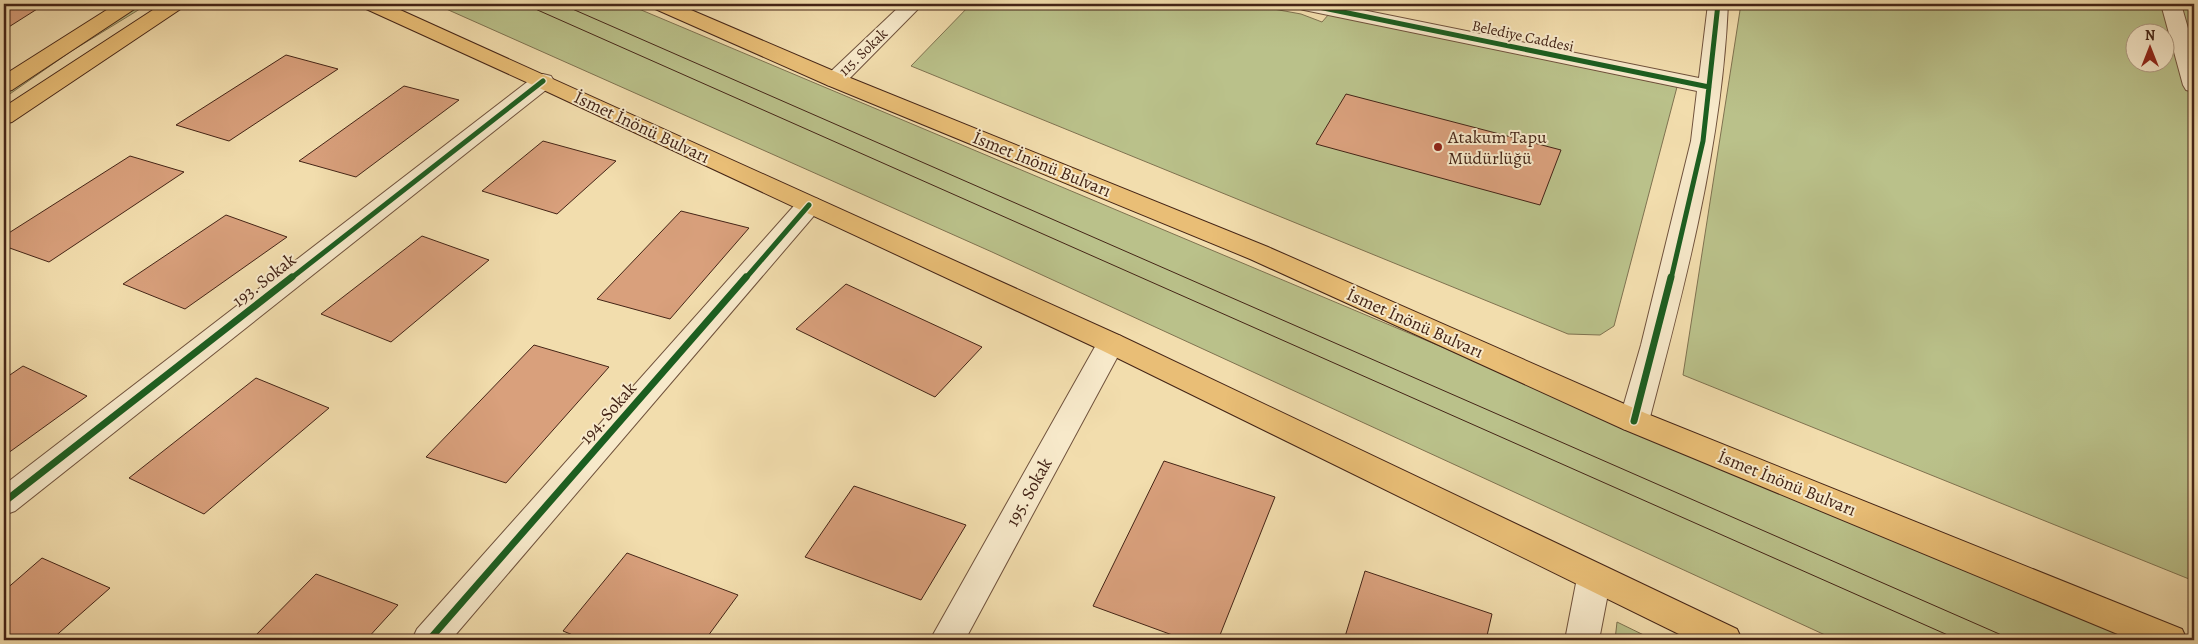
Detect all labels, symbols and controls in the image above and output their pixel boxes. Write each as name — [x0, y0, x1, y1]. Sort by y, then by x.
street label: Belediye Caddesi — [1470, 15, 1576, 57]
north arrow — [2126, 22, 2176, 72]
street label: 115. Sokak — [834, 23, 892, 80]
text: N — [2145, 26, 2155, 45]
street label: İsmet İnönü Bulvarı — [570, 85, 714, 169]
street label: İsmet İnönü Bulvarı — [969, 125, 1115, 203]
place label: Atakum Tapu Müdürlüğü — [1447, 125, 1547, 170]
marker: Atakum Tapu Müdürlüğü — [1432, 141, 1444, 153]
street label: 193. Sokak — [227, 248, 301, 312]
street label: İsmet İnönü Bulvarı — [1343, 282, 1487, 364]
street label: 194. Sokak — [574, 377, 642, 449]
street label: İsmet İnönü Bulvarı — [1714, 444, 1860, 522]
street label: 195. Sokak — [1000, 453, 1058, 531]

